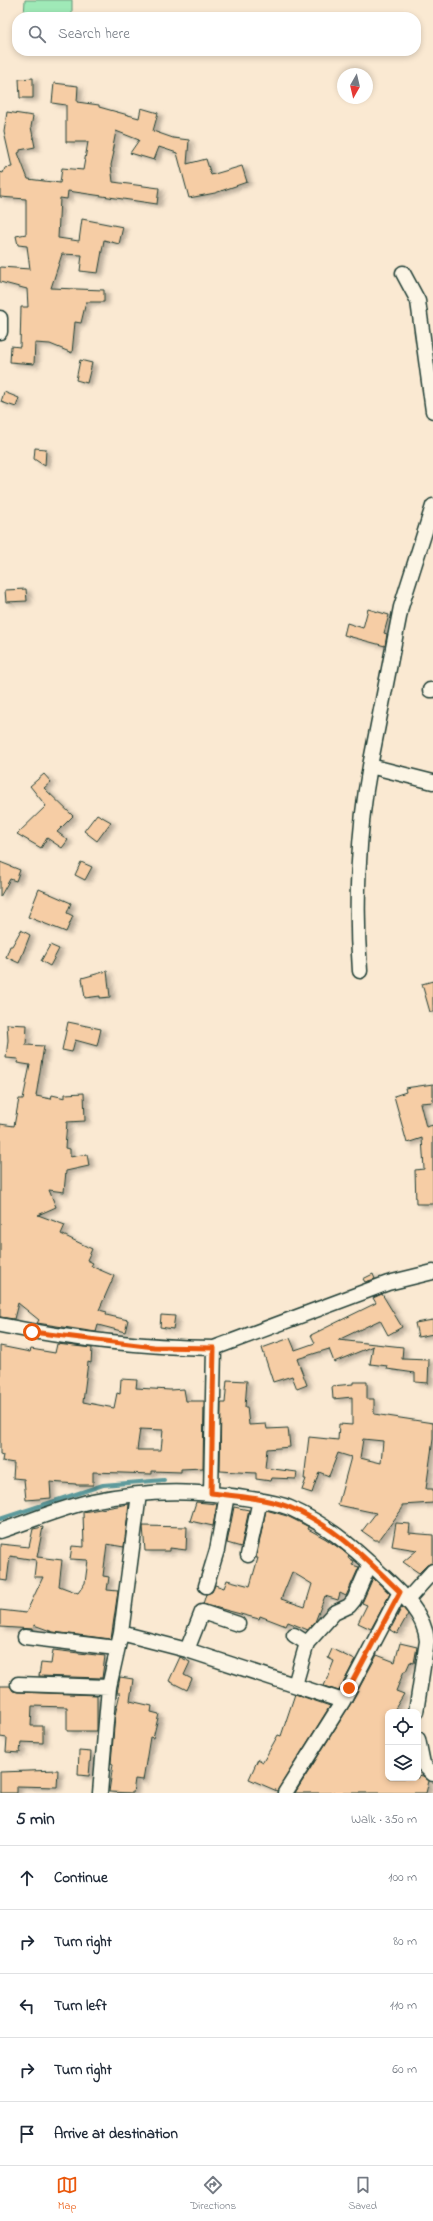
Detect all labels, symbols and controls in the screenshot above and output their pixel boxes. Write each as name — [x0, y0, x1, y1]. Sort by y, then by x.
search box — [12, 12, 421, 56]
icon: search — [26, 23, 48, 45]
text: Search here — [58, 23, 130, 45]
north arrow — [337, 68, 373, 104]
route start — [23, 1323, 41, 1341]
route end — [340, 1679, 358, 1697]
map controls — [385, 1709, 421, 1781]
button: locate — [385, 1709, 421, 1745]
button: layers — [385, 1745, 421, 1781]
text: 5 min — [16, 1807, 55, 1832]
text: Walk · 350 m — [351, 1810, 417, 1829]
icon: ahead — [16, 1867, 38, 1889]
text: Continue — [54, 1867, 108, 1889]
text: 100 m — [388, 1868, 417, 1887]
icon: right — [16, 1931, 38, 1953]
text: Turn right — [54, 1931, 112, 1953]
text: 80 m — [393, 1932, 417, 1951]
icon: left — [16, 1995, 38, 2017]
text: Turn left — [54, 1995, 107, 2017]
text: 110 m — [390, 1996, 417, 2015]
icon: right — [16, 2059, 38, 2081]
text: Turn right — [54, 2059, 112, 2081]
text: 60 m — [392, 2060, 417, 2079]
icon: arrive — [16, 2123, 38, 2145]
text: Arrive at destination — [54, 2123, 178, 2145]
tab: Map — [56, 2174, 78, 2214]
tab: Directions — [190, 2174, 236, 2214]
tab: Saved — [348, 2174, 377, 2214]

